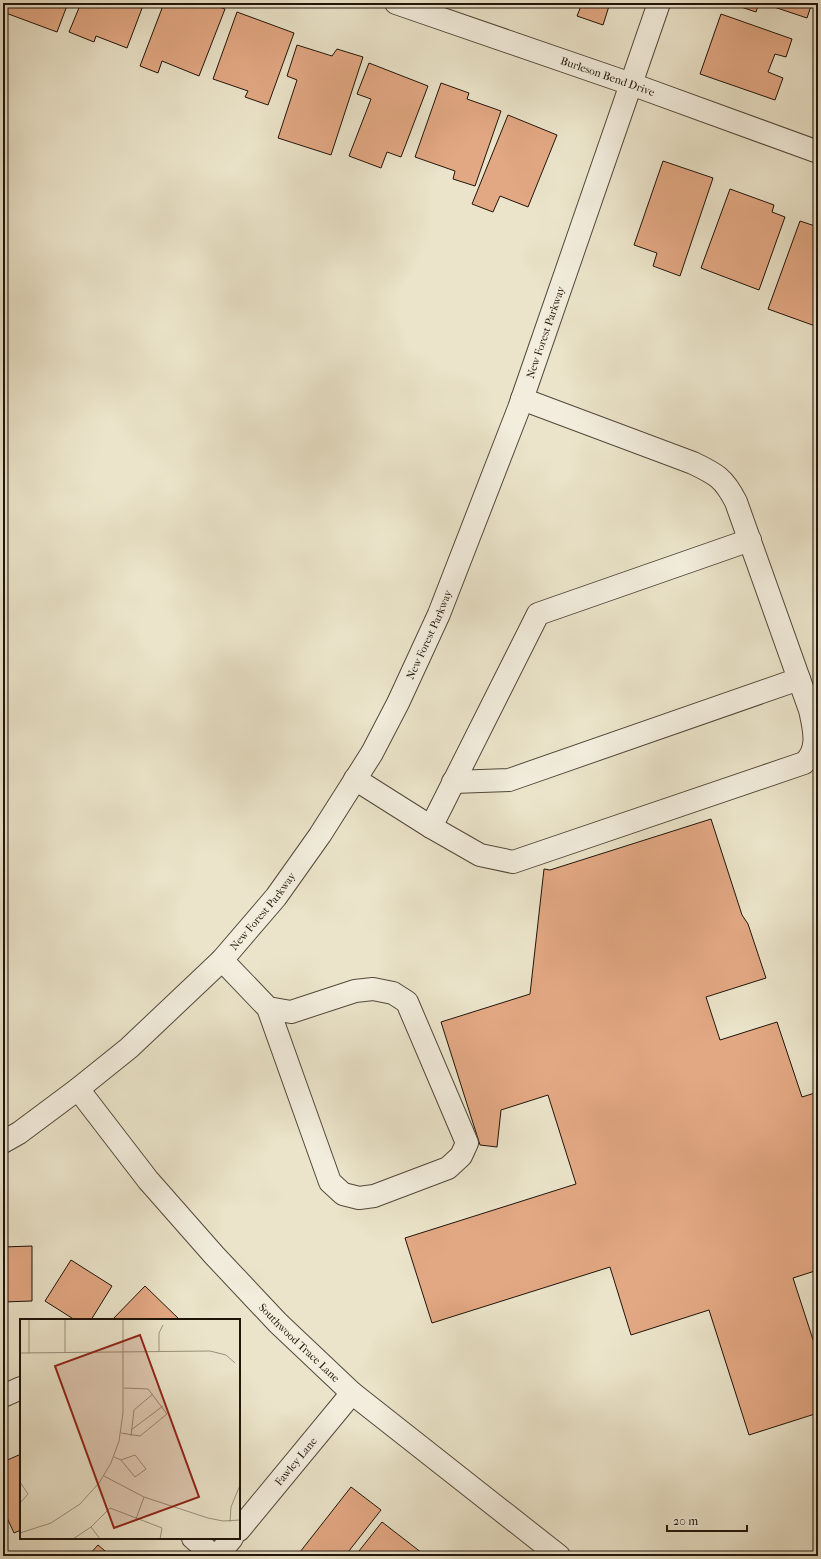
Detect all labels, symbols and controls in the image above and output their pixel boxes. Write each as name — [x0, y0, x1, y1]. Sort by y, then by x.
street label: Burleson Bend Drive — [559, 54, 657, 99]
street label: New Forest Parkway — [524, 284, 568, 380]
street label: New Forest Parkway — [404, 587, 455, 682]
street label: New Forest Parkway — [227, 869, 299, 953]
street label: Southwood Trace Lane — [256, 1301, 343, 1385]
inset map — [20, 1319, 240, 1539]
street label: Fawley Lane — [272, 1434, 320, 1489]
scale bar — [667, 1507, 747, 1533]
text: 20 m — [673, 1514, 698, 1528]

